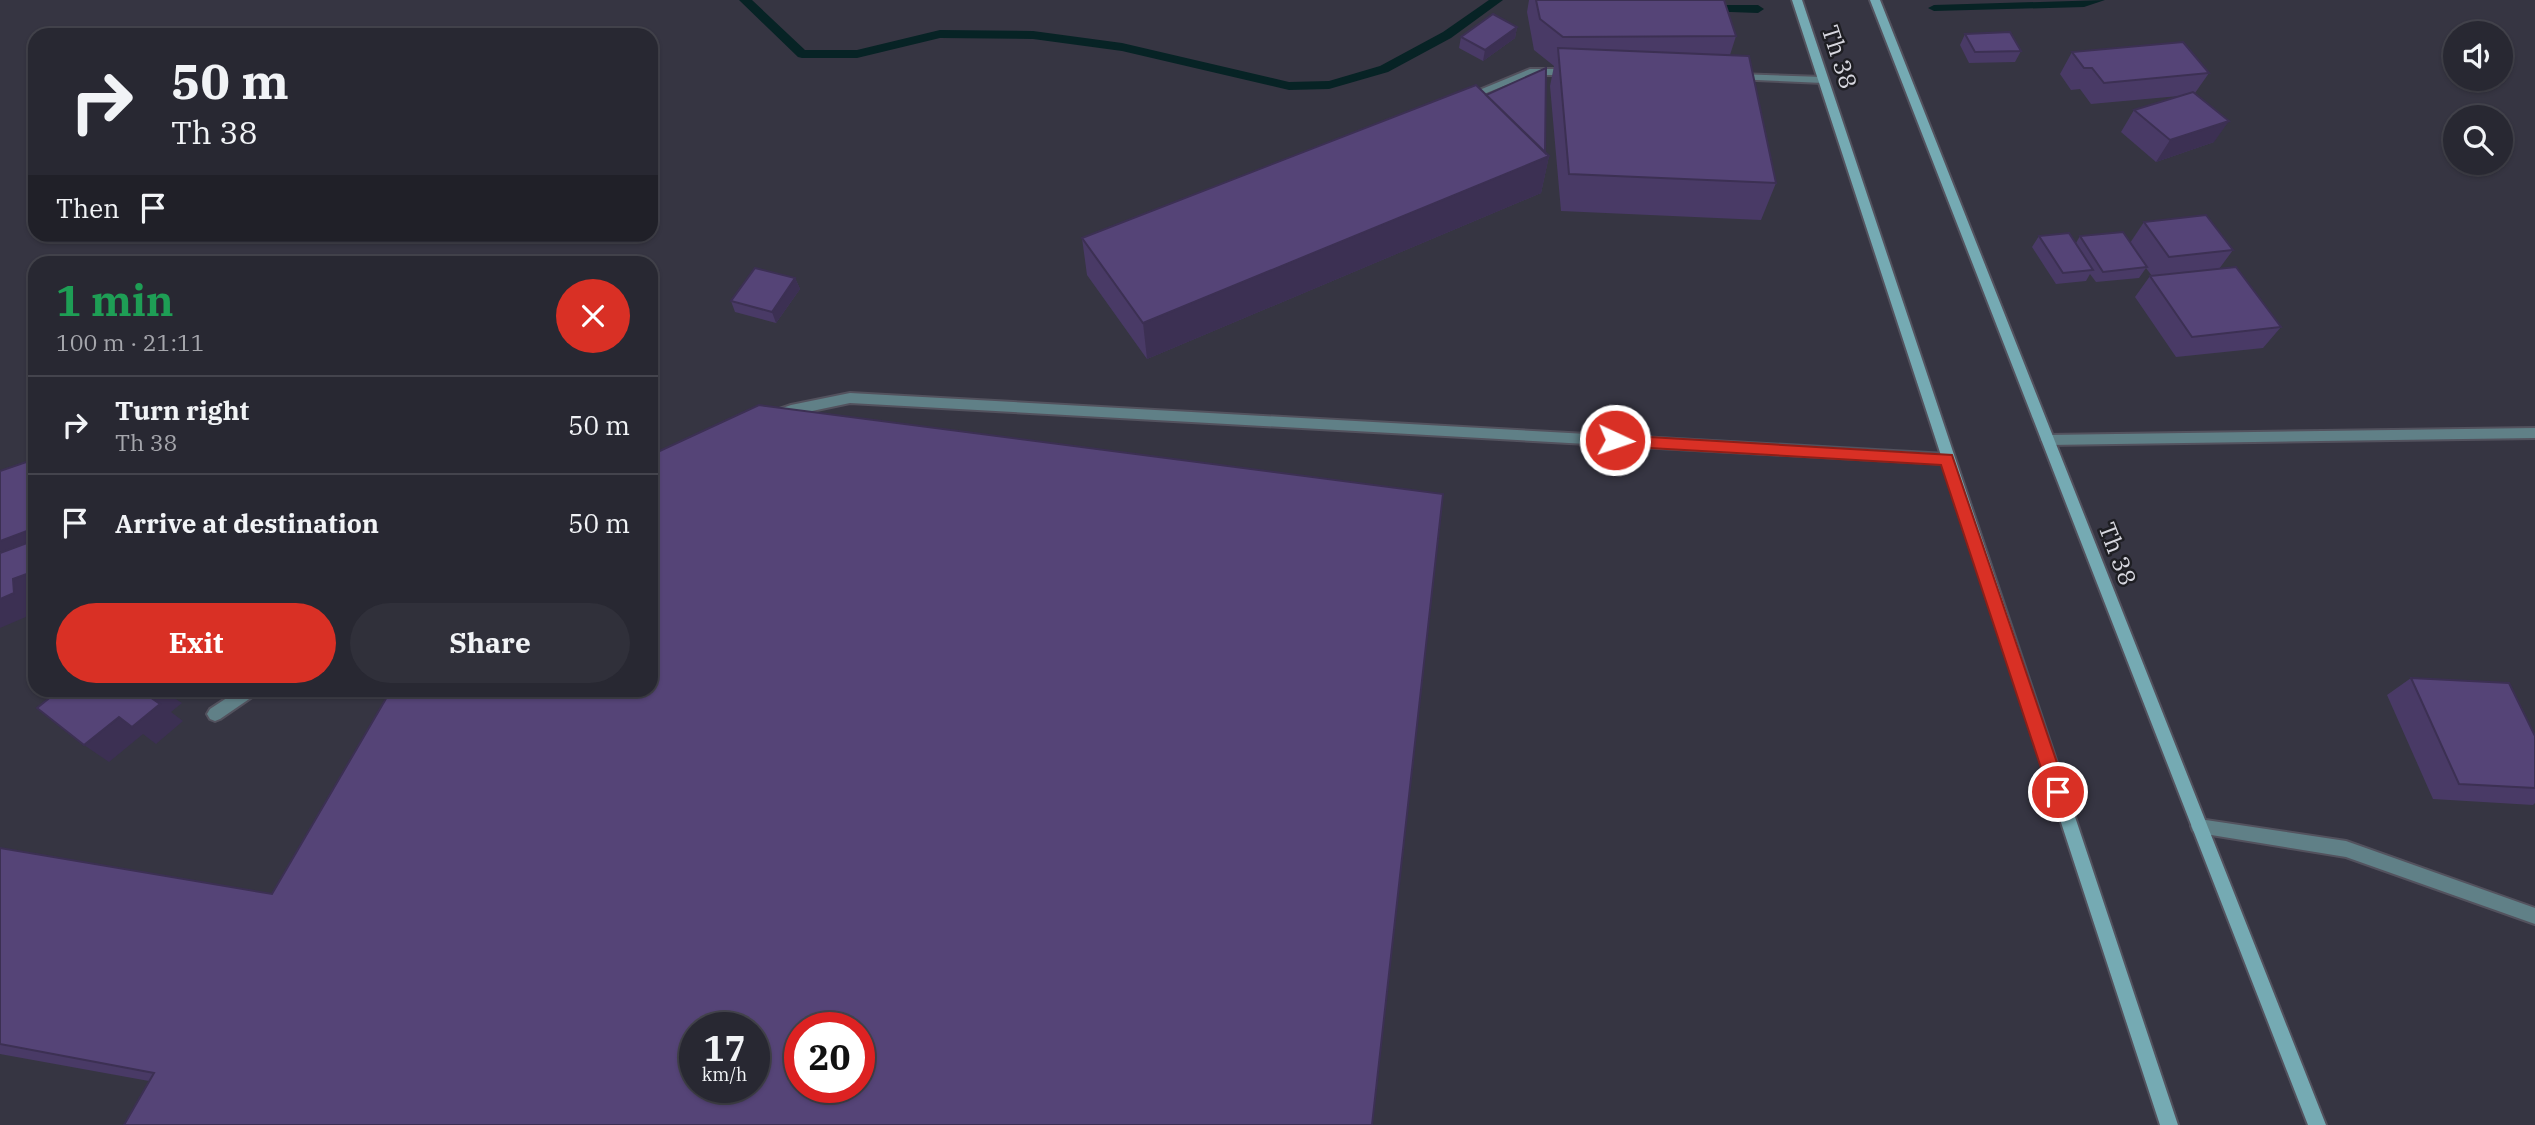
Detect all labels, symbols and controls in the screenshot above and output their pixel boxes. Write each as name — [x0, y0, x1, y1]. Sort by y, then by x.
street label: Th 38 — [1815, 21, 1865, 93]
map controls — [2443, 21, 2513, 175]
button: sound — [2443, 21, 2513, 91]
text: 50 m — [171, 49, 289, 112]
icon: right — [56, 56, 147, 147]
button: search — [2443, 105, 2513, 175]
text: Th 38 — [171, 111, 258, 153]
icon: arrive — [134, 189, 172, 227]
text: Then — [56, 191, 120, 225]
text: 1 min — [56, 273, 174, 328]
button: close — [556, 279, 630, 353]
text: 100 m · 21:11 — [56, 327, 205, 357]
text: Turn right — [115, 393, 249, 427]
position arrow — [1578, 403, 1652, 477]
icon: right — [56, 406, 94, 444]
text: 50 m — [568, 408, 630, 442]
text: Th 38 — [115, 427, 177, 457]
icon: arrive — [56, 504, 94, 542]
text: Arrive at destination — [115, 506, 379, 540]
text: 50 m — [568, 506, 630, 540]
street label: Th 38 — [2091, 518, 2145, 590]
button: Exit — [56, 603, 336, 683]
button: Share — [350, 603, 630, 683]
pin — [2028, 762, 2088, 822]
icon: arrive — [2039, 773, 2077, 811]
speed limit sign: 20 — [784, 1012, 875, 1103]
text: 17 — [703, 1025, 746, 1071]
text: km/h — [702, 1063, 747, 1086]

